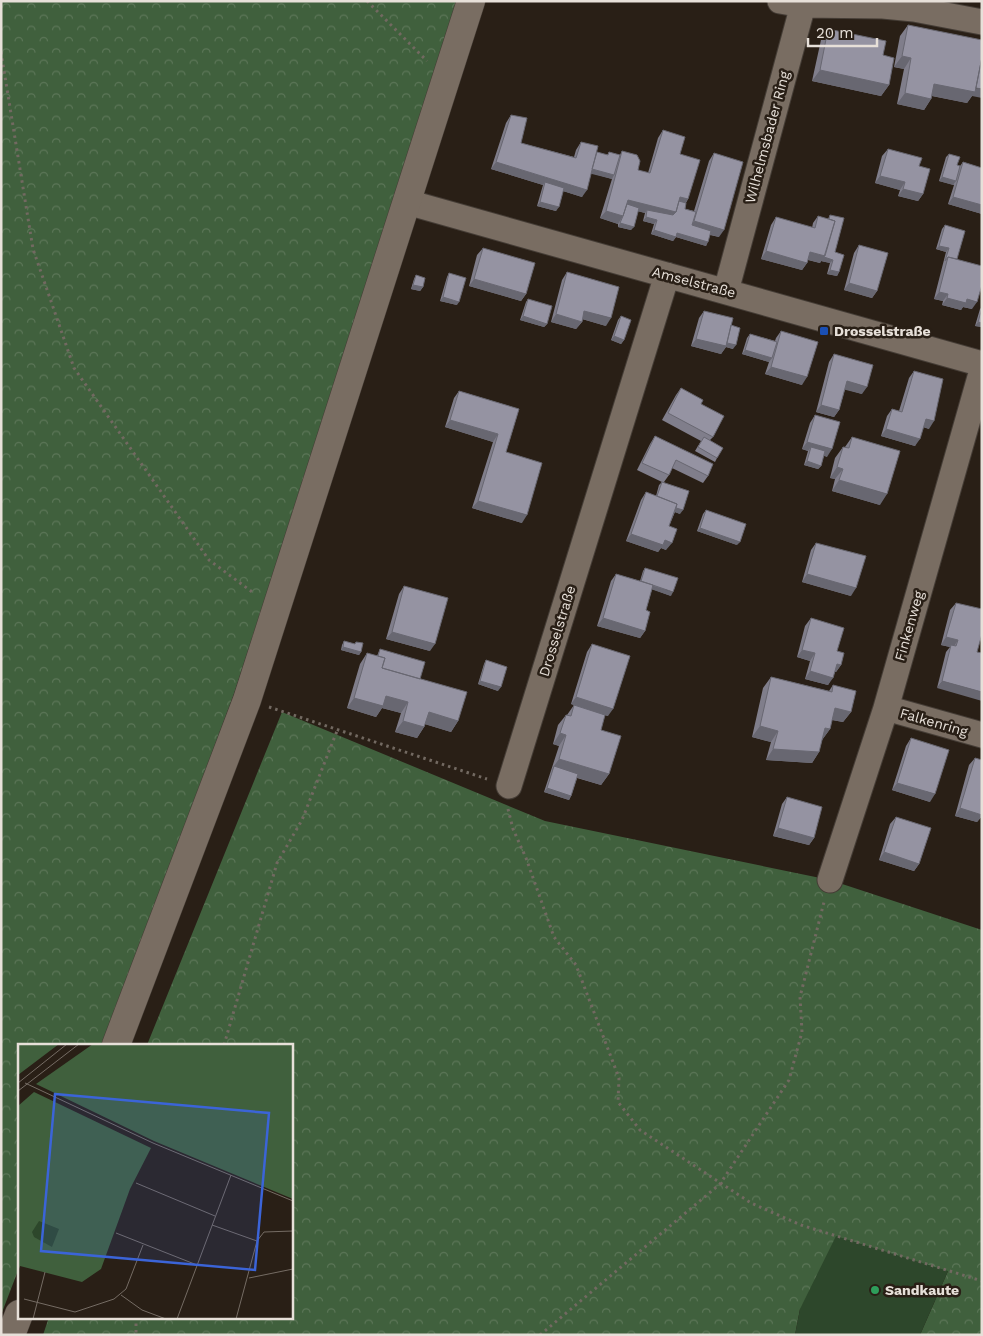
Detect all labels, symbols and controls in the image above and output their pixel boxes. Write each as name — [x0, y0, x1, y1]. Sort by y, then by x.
scale bar — [808, 15, 877, 47]
text: 20 m — [816, 24, 854, 42]
street label: Wilhelmsbader Ring — [742, 69, 792, 205]
street label: Amselstraße — [651, 263, 737, 301]
place label: Drosselstraße — [834, 323, 931, 339]
marker: Drosselstraße — [818, 325, 830, 337]
street label: Drosselstraße — [536, 584, 578, 678]
street label: Finkenweg — [891, 589, 927, 663]
street label: Falkenring — [898, 705, 970, 739]
inset map — [18, 1044, 292, 1318]
place label: Sandkaute — [885, 1282, 959, 1298]
marker: Sandkaute — [869, 1284, 881, 1296]

